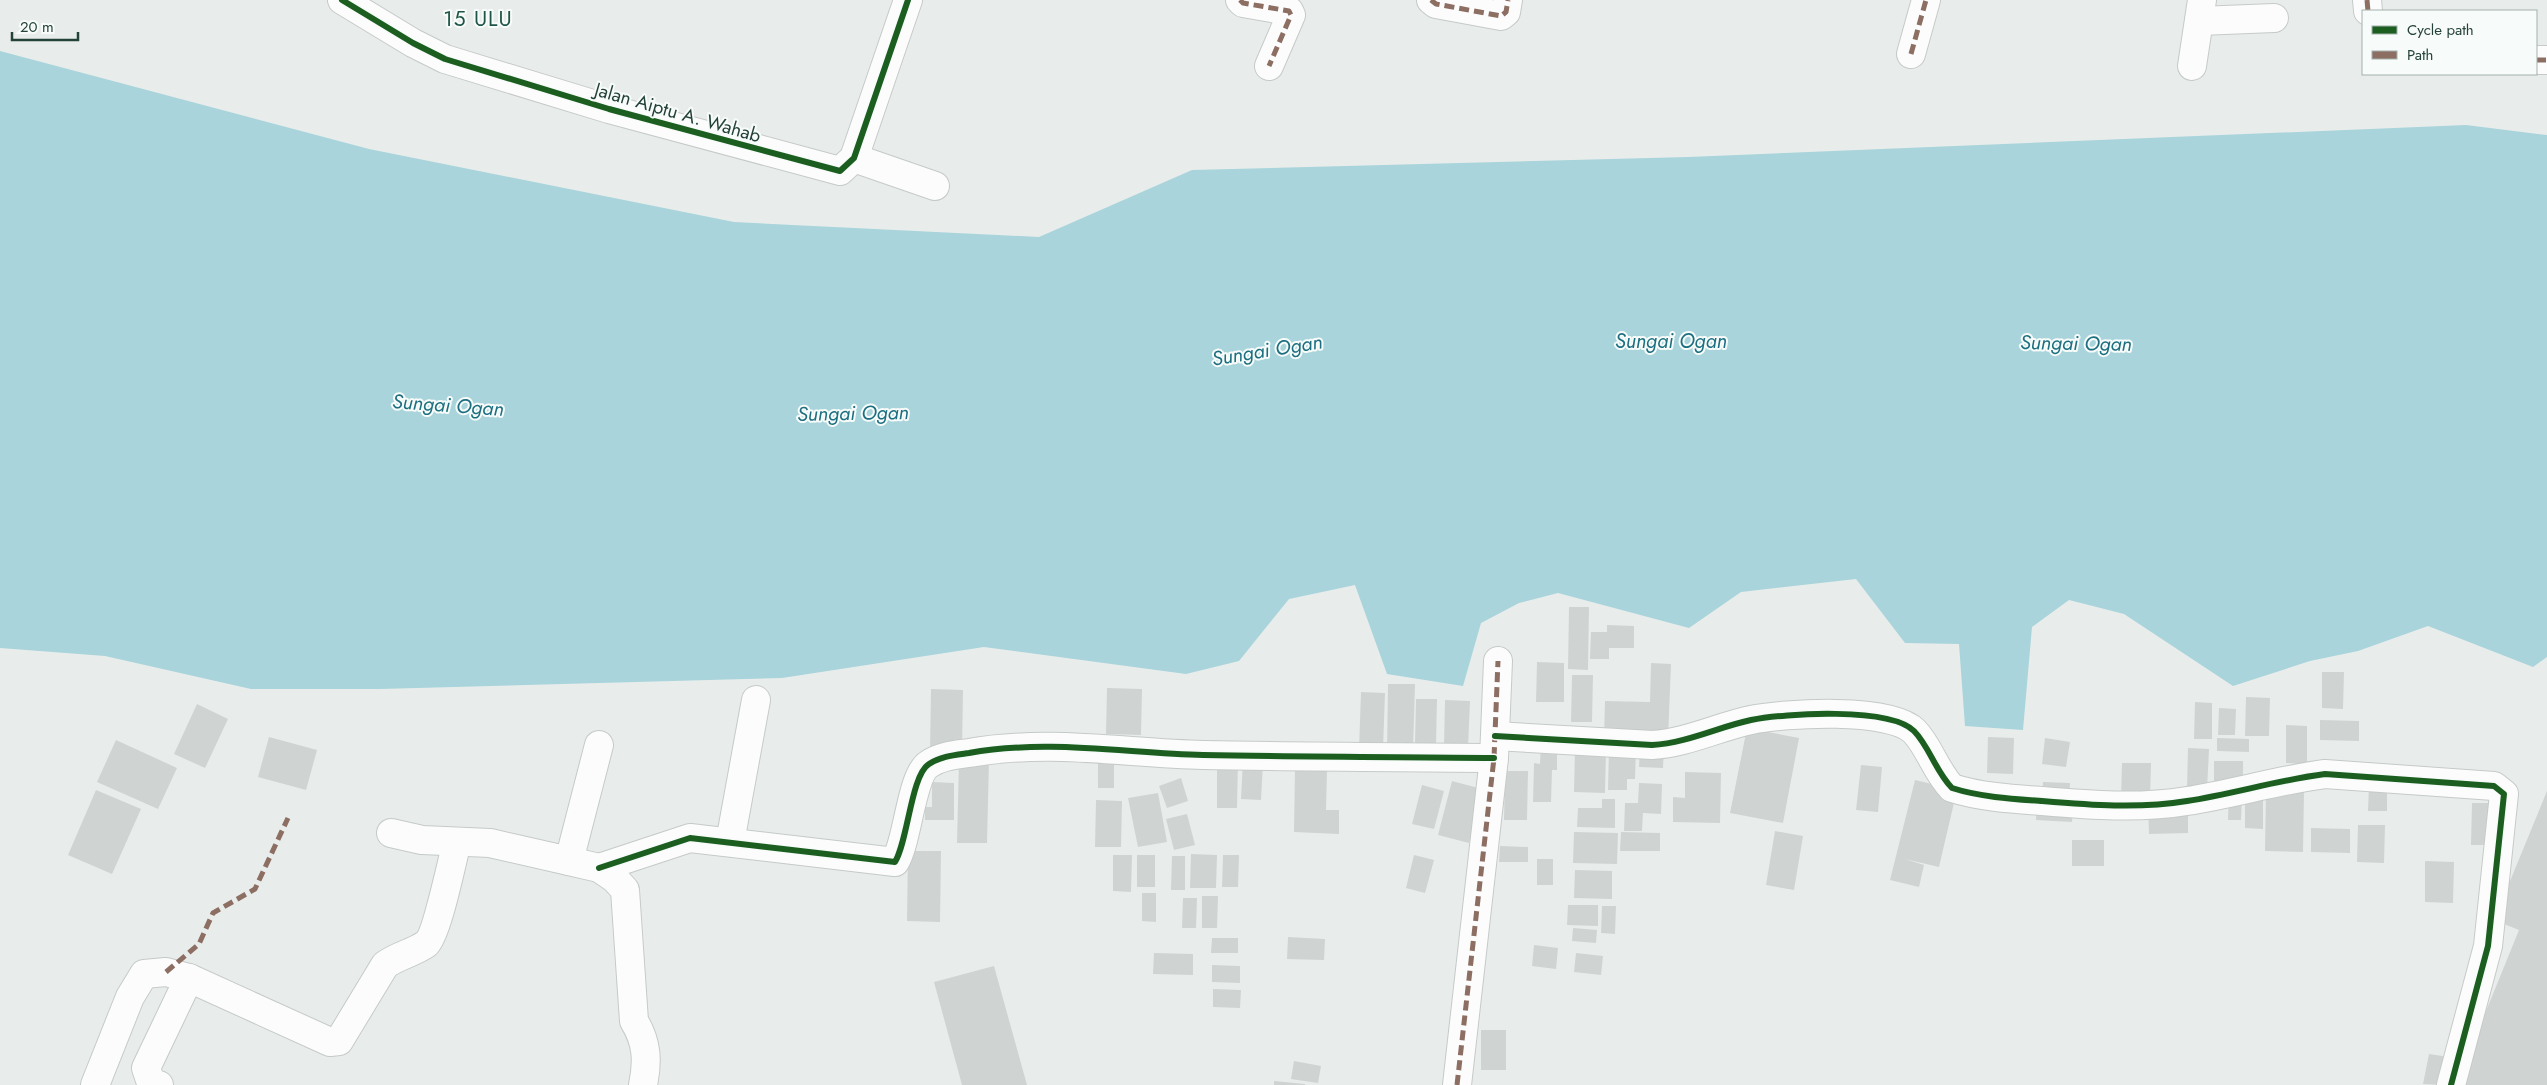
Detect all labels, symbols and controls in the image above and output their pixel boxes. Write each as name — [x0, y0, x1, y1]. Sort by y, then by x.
district label: 15 ULU — [443, 4, 513, 34]
scale bar — [12, 10, 79, 42]
legend — [2362, 10, 2537, 75]
text: 20 m — [20, 16, 54, 38]
text: Cycle path — [2407, 19, 2474, 41]
text: Path — [2407, 44, 2433, 66]
street label: Jalan Aiptu A. Wahab — [589, 75, 764, 149]
water label: Sungai Ogan — [1210, 327, 1325, 374]
water label: Sungai Ogan — [1615, 327, 1727, 356]
water label: Sungai Ogan — [2020, 328, 2132, 359]
water label: Sungai Ogan — [391, 387, 505, 424]
water label: Sungai Ogan — [797, 398, 909, 429]

